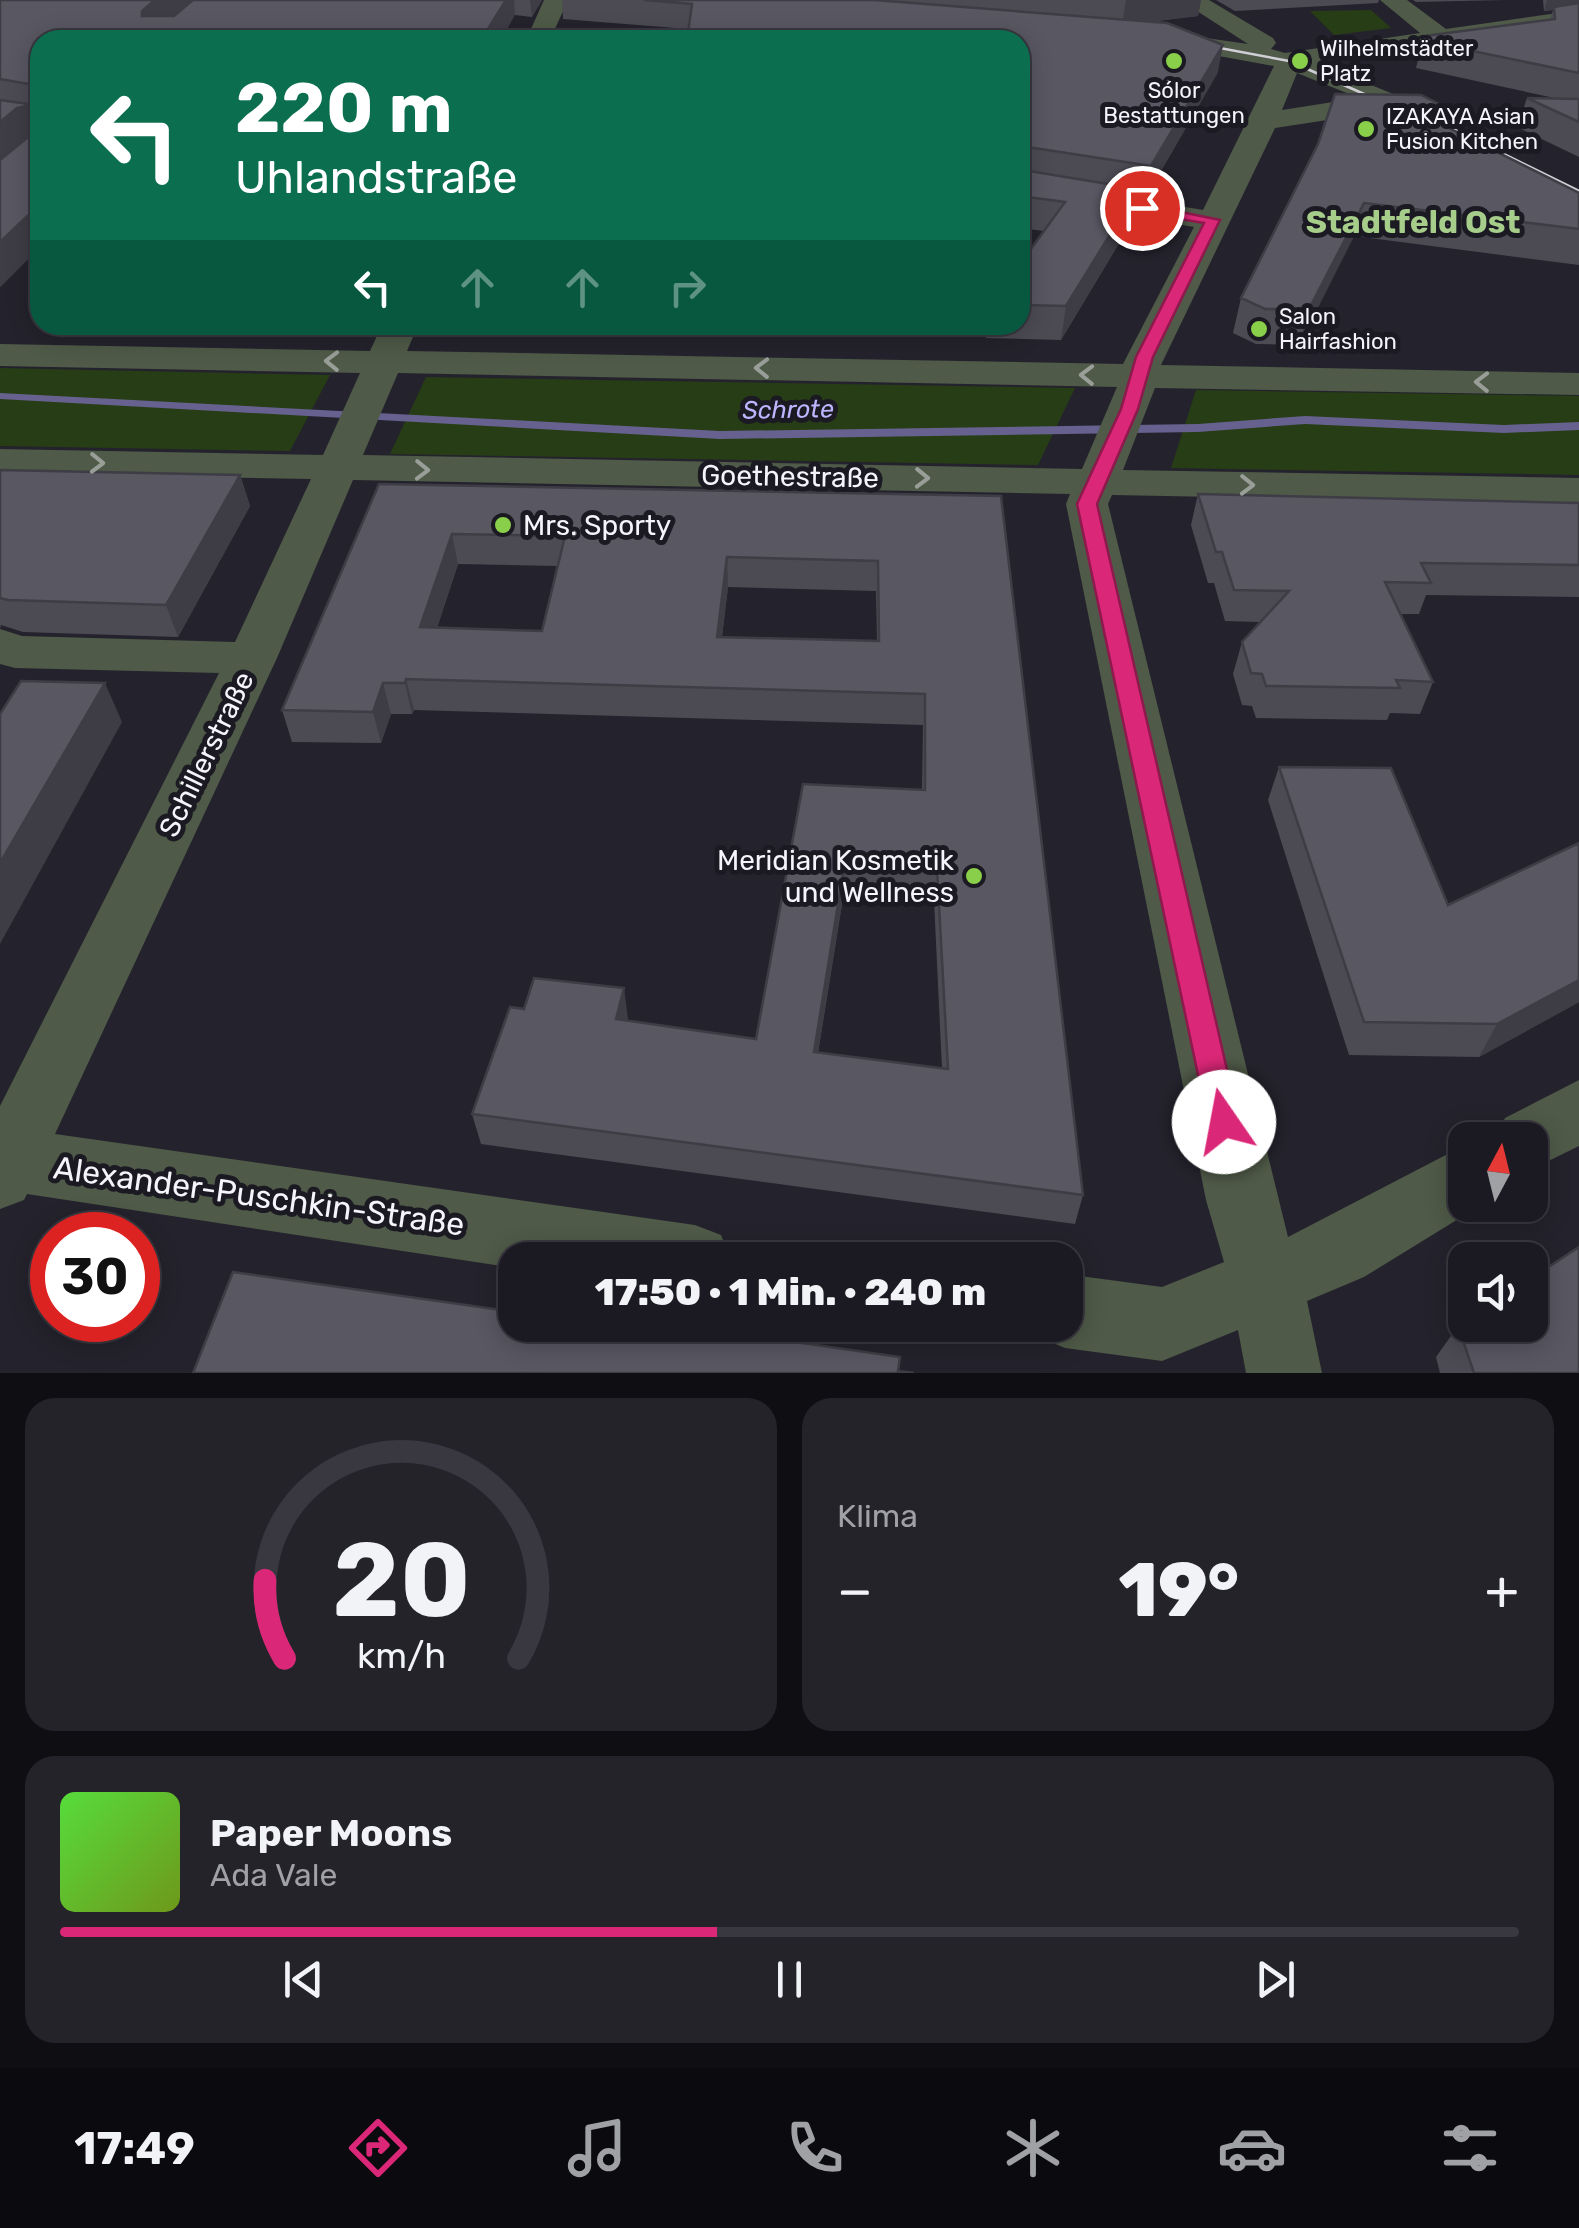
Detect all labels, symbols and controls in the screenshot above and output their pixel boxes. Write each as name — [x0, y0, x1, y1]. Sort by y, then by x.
place label: Wilhelmstädter Platz — [1320, 35, 1474, 87]
marker: Sólor Bestattungen — [1163, 50, 1185, 72]
marker: Wilhelmstädter Platz — [1289, 50, 1311, 72]
text: 220 m — [235, 67, 453, 150]
icon: left — [70, 70, 200, 200]
place label: Sólor Bestattungen — [1103, 77, 1245, 129]
place label: IZAKAYA Asian Fusion Kitchen — [1386, 103, 1538, 155]
marker: IZAKAYA Asian Fusion Kitchen — [1355, 118, 1377, 140]
text: Uhlandstraße — [235, 151, 518, 204]
pin — [1100, 166, 1185, 251]
icon: arrive — [1115, 181, 1170, 236]
district label: Stadtfeld Ost — [1306, 203, 1520, 241]
icon: left — [345, 260, 400, 315]
icon: ahead — [450, 260, 505, 315]
icon: ahead — [555, 260, 610, 315]
icon: right — [660, 260, 715, 315]
place label: Salon Hairfashion — [1279, 303, 1397, 355]
marker: Salon Hairfashion — [1248, 318, 1270, 340]
one-way arrow — [323, 350, 338, 372]
one-way arrow — [753, 358, 769, 379]
one-way arrow — [1078, 364, 1094, 385]
one-way arrow — [1473, 372, 1489, 393]
water label: Schrote — [742, 394, 834, 425]
one-way arrow — [90, 452, 106, 474]
street label: Goethestraße — [701, 458, 879, 495]
one-way arrow — [415, 459, 431, 480]
one-way arrow — [915, 468, 931, 489]
one-way arrow — [1240, 474, 1256, 495]
place label: Mrs. Sporty — [523, 509, 671, 542]
marker: Mrs. Sporty — [492, 514, 514, 536]
street label: Schillerstraße — [152, 666, 261, 842]
place label: Meridian Kosmetik und Wellness — [717, 844, 955, 909]
marker: Meridian Kosmetik und Wellness — [963, 865, 985, 887]
position arrow — [1172, 1070, 1276, 1174]
north arrow — [1448, 1122, 1548, 1222]
map controls — [1448, 1122, 1548, 1342]
street label: Alexander-Puschkin-Straße — [51, 1148, 467, 1244]
speed limit sign: 30 — [30, 1212, 160, 1342]
button: sound — [1448, 1242, 1548, 1342]
text: 17:50 · 1 Min. · 240 m — [595, 1269, 986, 1315]
text: Klima — [837, 1497, 918, 1535]
text: 20 — [332, 1519, 470, 1642]
text: 19° — [1118, 1546, 1239, 1635]
text: − — [837, 1558, 873, 1623]
text: + — [1485, 1558, 1519, 1623]
text: km/h — [356, 1635, 446, 1677]
text: Paper Moons — [210, 1810, 452, 1856]
text: Ada Vale — [210, 1856, 337, 1894]
icon: previous — [276, 1952, 331, 2007]
icon: pause — [762, 1952, 817, 2007]
icon: next — [1248, 1952, 1303, 2007]
icon: directions — [343, 2113, 413, 2183]
icon: music — [562, 2113, 632, 2183]
icon: phone — [780, 2113, 850, 2183]
icon: climate — [998, 2113, 1068, 2183]
icon: car — [1217, 2113, 1287, 2183]
icon: filters — [1435, 2113, 1505, 2183]
text: 17:49 — [74, 2122, 195, 2175]

